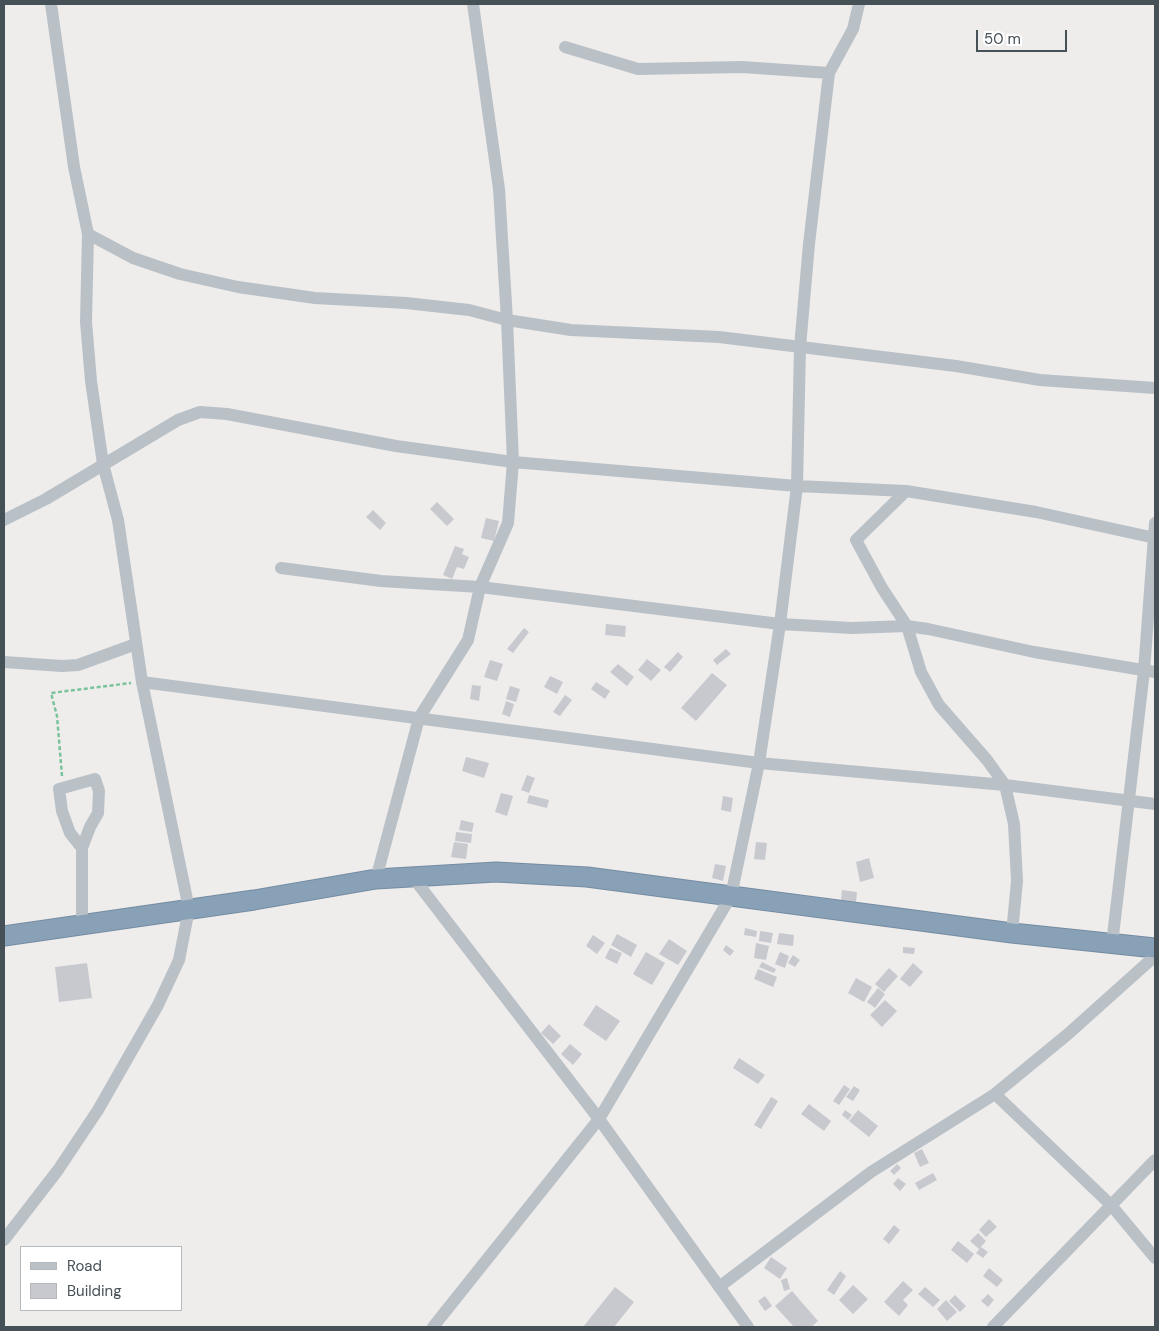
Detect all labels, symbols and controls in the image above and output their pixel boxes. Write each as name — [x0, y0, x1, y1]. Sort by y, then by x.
scale bar — [979, 20, 1070, 52]
text: 50 m — [984, 29, 1021, 49]
legend — [20, 1246, 182, 1311]
text: Road — [67, 1256, 102, 1276]
text: Building — [67, 1281, 122, 1301]

